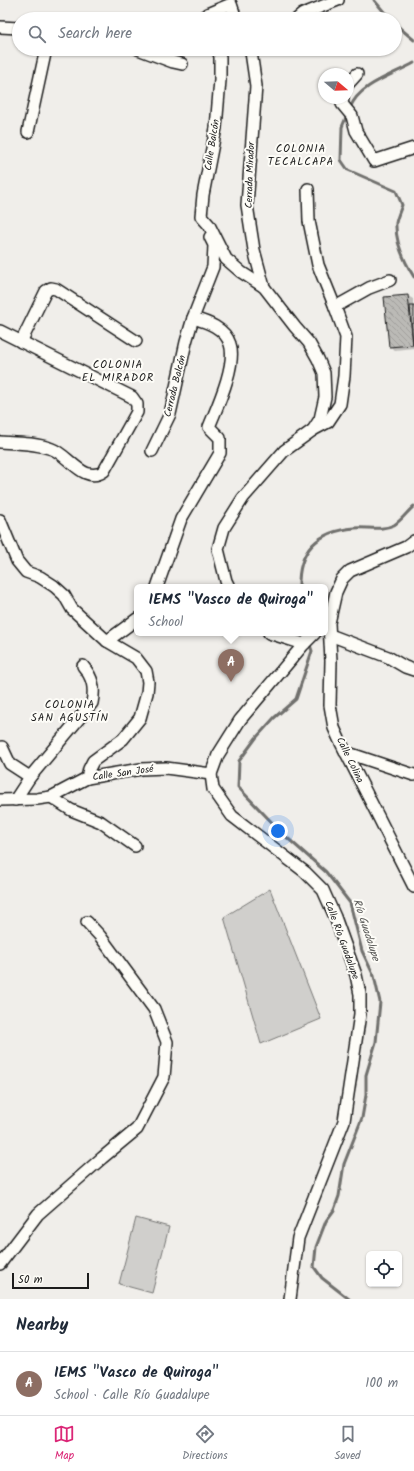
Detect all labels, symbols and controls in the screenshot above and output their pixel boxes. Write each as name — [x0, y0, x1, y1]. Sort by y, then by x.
search box — [12, 12, 402, 56]
text: Search here — [58, 22, 132, 46]
icon: search — [26, 23, 48, 45]
north arrow — [318, 68, 354, 104]
street label: Calle Balcón — [200, 118, 224, 172]
district label: COLONIA TECALCAPA — [268, 140, 334, 171]
street label: Cerrada Mirador — [241, 141, 259, 209]
street label: Cerrada Balcón — [160, 353, 190, 419]
district label: COLONIA EL MIRADOR — [82, 356, 154, 387]
popup — [134, 584, 328, 636]
text: IEMS "Vasco de Quiroga" — [149, 588, 313, 612]
text: School — [149, 612, 183, 633]
pin: A — [218, 649, 244, 682]
district label: COLONIA SAN AGUSTÍN — [31, 696, 109, 727]
street label: Calle Colina — [332, 734, 368, 786]
street label: Calle San José — [92, 761, 155, 785]
your location — [268, 821, 288, 841]
water label: Río Guadalupe — [347, 897, 385, 964]
street label: Calle Río Guadalupe — [320, 898, 364, 982]
map controls — [366, 1251, 402, 1287]
button: locate — [366, 1251, 402, 1287]
scale bar — [12, 1271, 89, 1290]
text: 50 m — [18, 1271, 43, 1289]
text: Nearby — [16, 1312, 68, 1339]
text: IEMS "Vasco de Quiroga" — [54, 1361, 219, 1385]
text: A — [25, 1373, 33, 1394]
text: 100 m — [365, 1373, 398, 1394]
text: School · Calle Río Guadalupe — [54, 1385, 210, 1406]
tab: Map — [53, 1423, 75, 1465]
tab: Directions — [182, 1423, 228, 1465]
tab: Saved — [335, 1423, 361, 1465]

